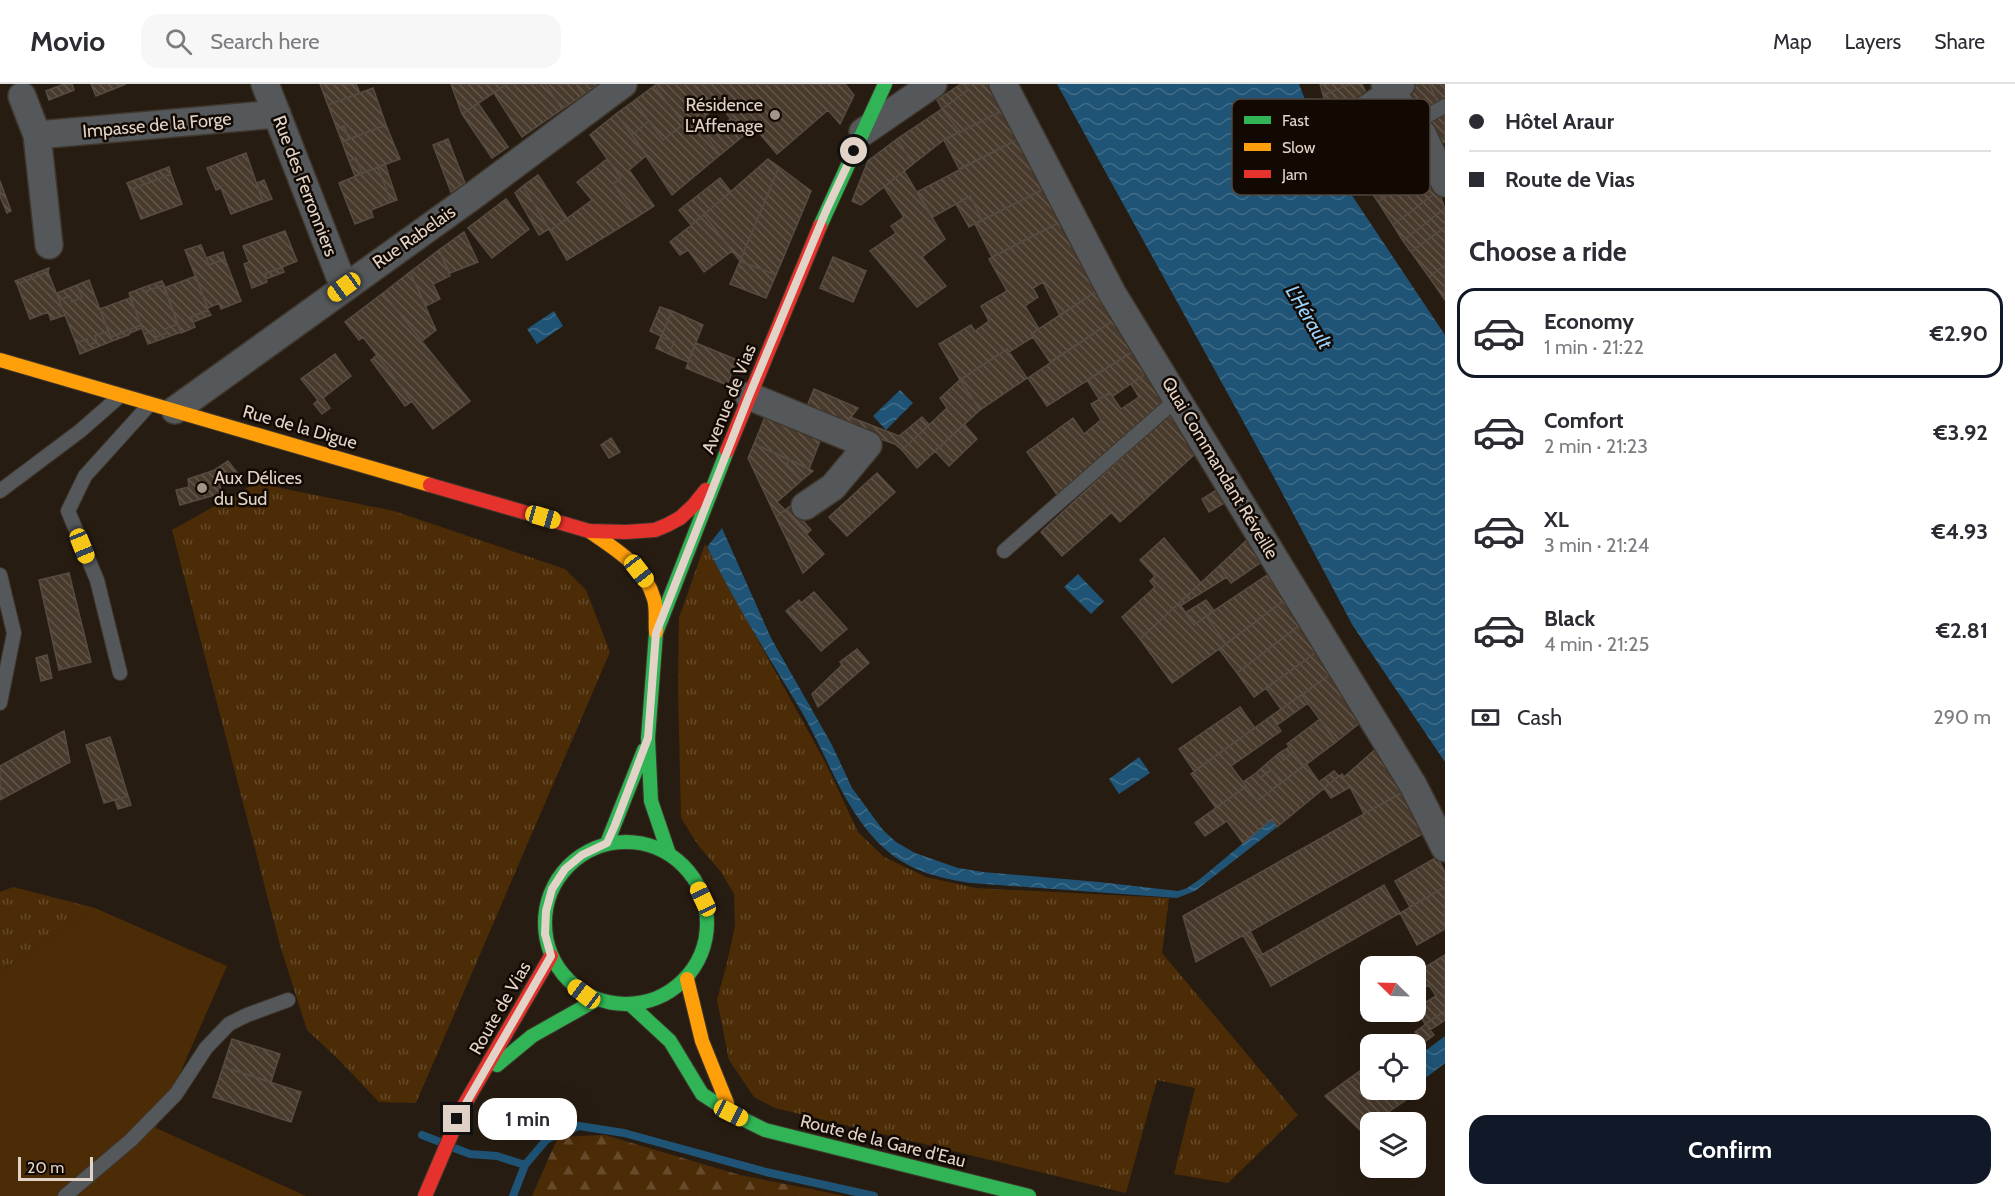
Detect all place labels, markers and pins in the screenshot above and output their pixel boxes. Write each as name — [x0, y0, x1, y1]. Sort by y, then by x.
place label: Résidence L'Affenage — [685, 94, 763, 137]
marker: Résidence L'Affenage — [768, 108, 782, 122]
place label: Aux Délices du Sud — [214, 467, 302, 510]
marker: Aux Délices du Sud — [195, 481, 209, 495]

